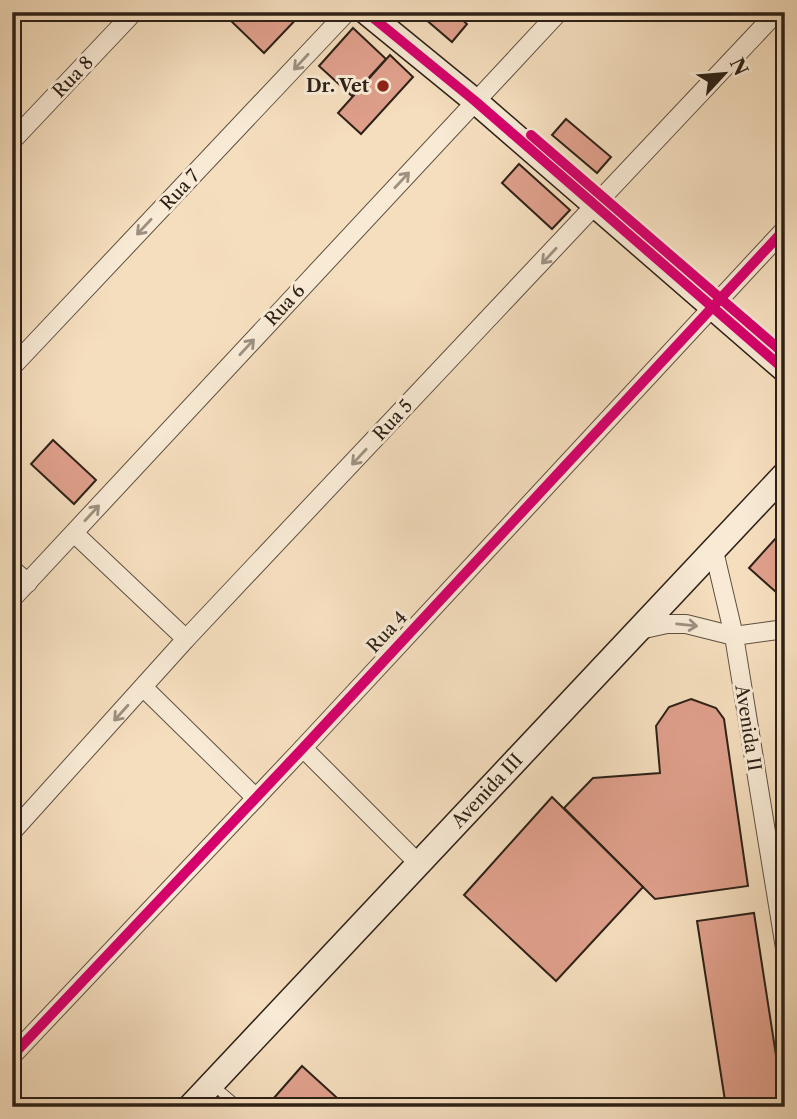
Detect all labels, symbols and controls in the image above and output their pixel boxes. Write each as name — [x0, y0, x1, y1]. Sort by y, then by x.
north arrow — [688, 38, 758, 108]
street label: Rua 8 — [48, 52, 98, 102]
one-way arrow — [292, 53, 309, 70]
text: N — [725, 54, 753, 79]
place label: Dr. Vet — [306, 75, 370, 97]
marker: Dr. Vet — [375, 78, 391, 94]
street label: Rua 7 — [156, 165, 204, 215]
one-way arrow — [394, 171, 410, 189]
one-way arrow — [136, 218, 153, 235]
one-way arrow — [540, 247, 557, 264]
street label: Rua 6 — [260, 280, 310, 330]
one-way arrow — [239, 338, 255, 356]
street label: Rua 5 — [369, 395, 417, 445]
one-way arrow — [350, 448, 367, 465]
one-way arrow — [84, 504, 100, 522]
street label: Rua 4 — [362, 607, 412, 657]
one-way arrow — [675, 619, 698, 632]
street label: Avenida II — [730, 682, 766, 773]
one-way arrow — [112, 704, 129, 721]
street label: Avenida III — [446, 749, 527, 833]

